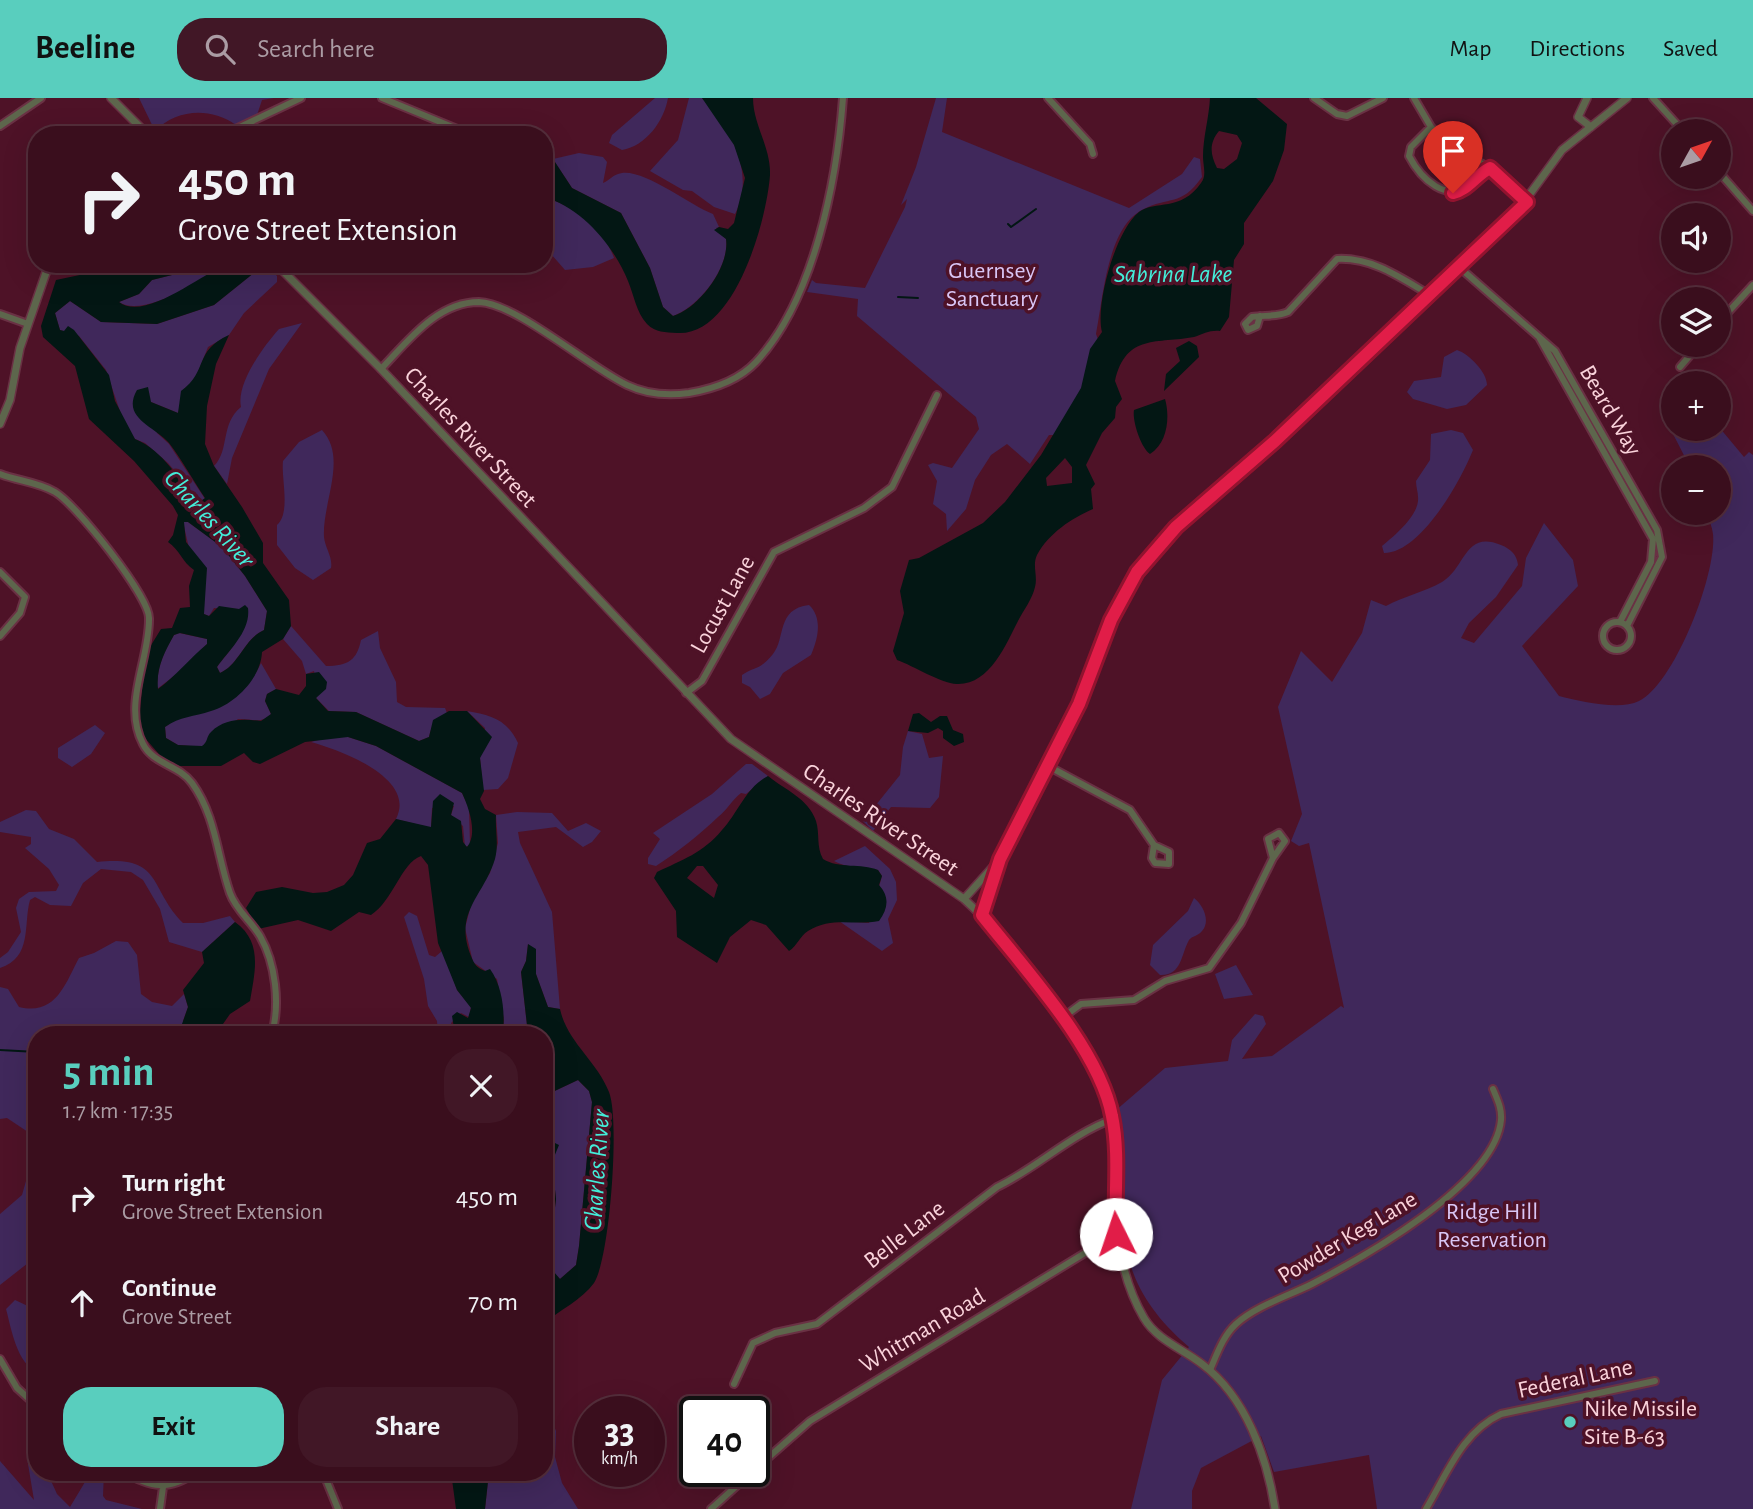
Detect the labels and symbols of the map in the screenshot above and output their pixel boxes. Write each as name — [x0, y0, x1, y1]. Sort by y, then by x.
north arrow — [1661, 119, 1731, 189]
pin — [1423, 121, 1483, 193]
park label: Guernsey Sanctuary — [946, 259, 1038, 311]
water label: Sabrina Lake — [1114, 261, 1233, 287]
street label: Beard Way — [1575, 361, 1645, 460]
street label: Charles River Street — [400, 363, 541, 513]
water label: Charles River — [159, 465, 261, 574]
street label: Locust Lane — [686, 552, 759, 657]
street label: Charles River Street — [798, 759, 963, 881]
water label: Charles River — [580, 1107, 614, 1231]
street label: Powder Keg Lane — [1274, 1187, 1421, 1289]
street label: Belle Lane — [860, 1196, 949, 1273]
position arrow — [1079, 1197, 1153, 1271]
park label: Ridge Hill Reservation — [1437, 1200, 1547, 1252]
street label: Whitman Road — [856, 1284, 989, 1378]
street label: Federal Lane — [1516, 1355, 1635, 1403]
speed limit sign: 40 — [679, 1396, 770, 1487]
place label: Nike Missile Site B-63 — [1584, 1397, 1697, 1449]
marker: Nike Missile Site B-63 — [1562, 1414, 1578, 1430]

